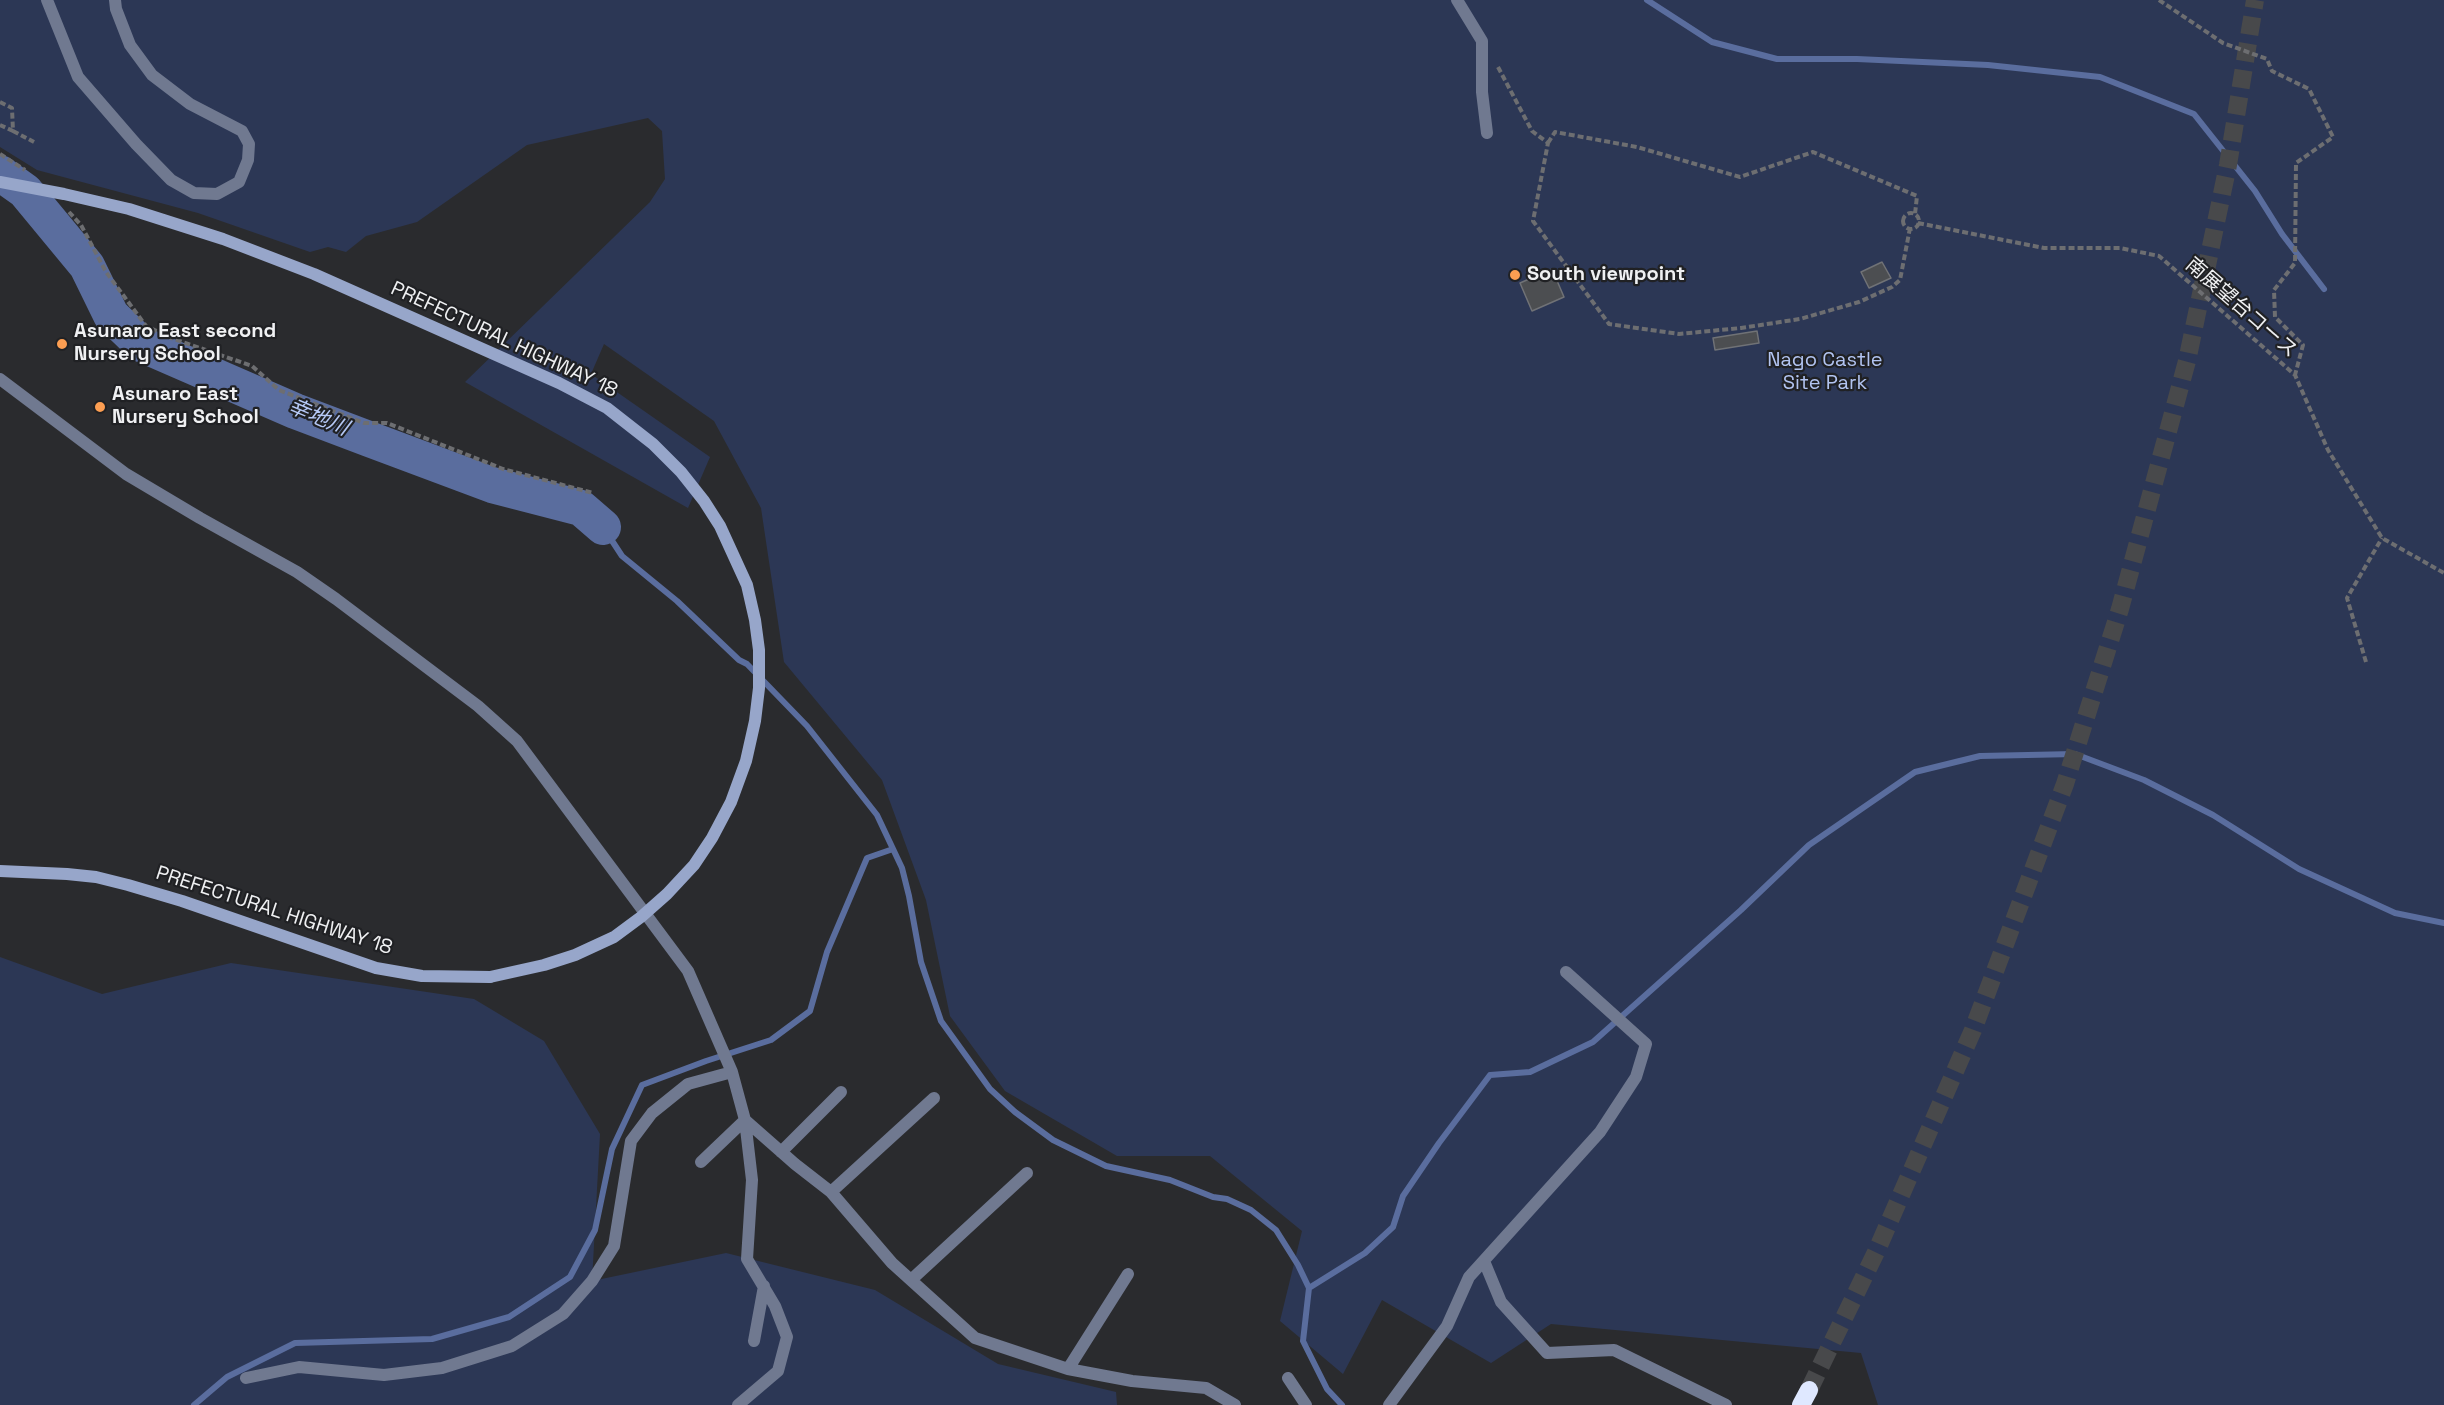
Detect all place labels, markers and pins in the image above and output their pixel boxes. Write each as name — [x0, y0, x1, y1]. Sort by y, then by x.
place label: South viewpoint — [1527, 263, 1685, 287]
marker: South viewpoint — [1508, 268, 1522, 282]
place label: Asunaro East second Nursery School — [74, 320, 276, 367]
marker: Asunaro East second Nursery School — [55, 337, 69, 351]
place label: Asunaro East Nursery School — [112, 383, 259, 430]
marker: Asunaro East Nursery School — [93, 400, 107, 414]

